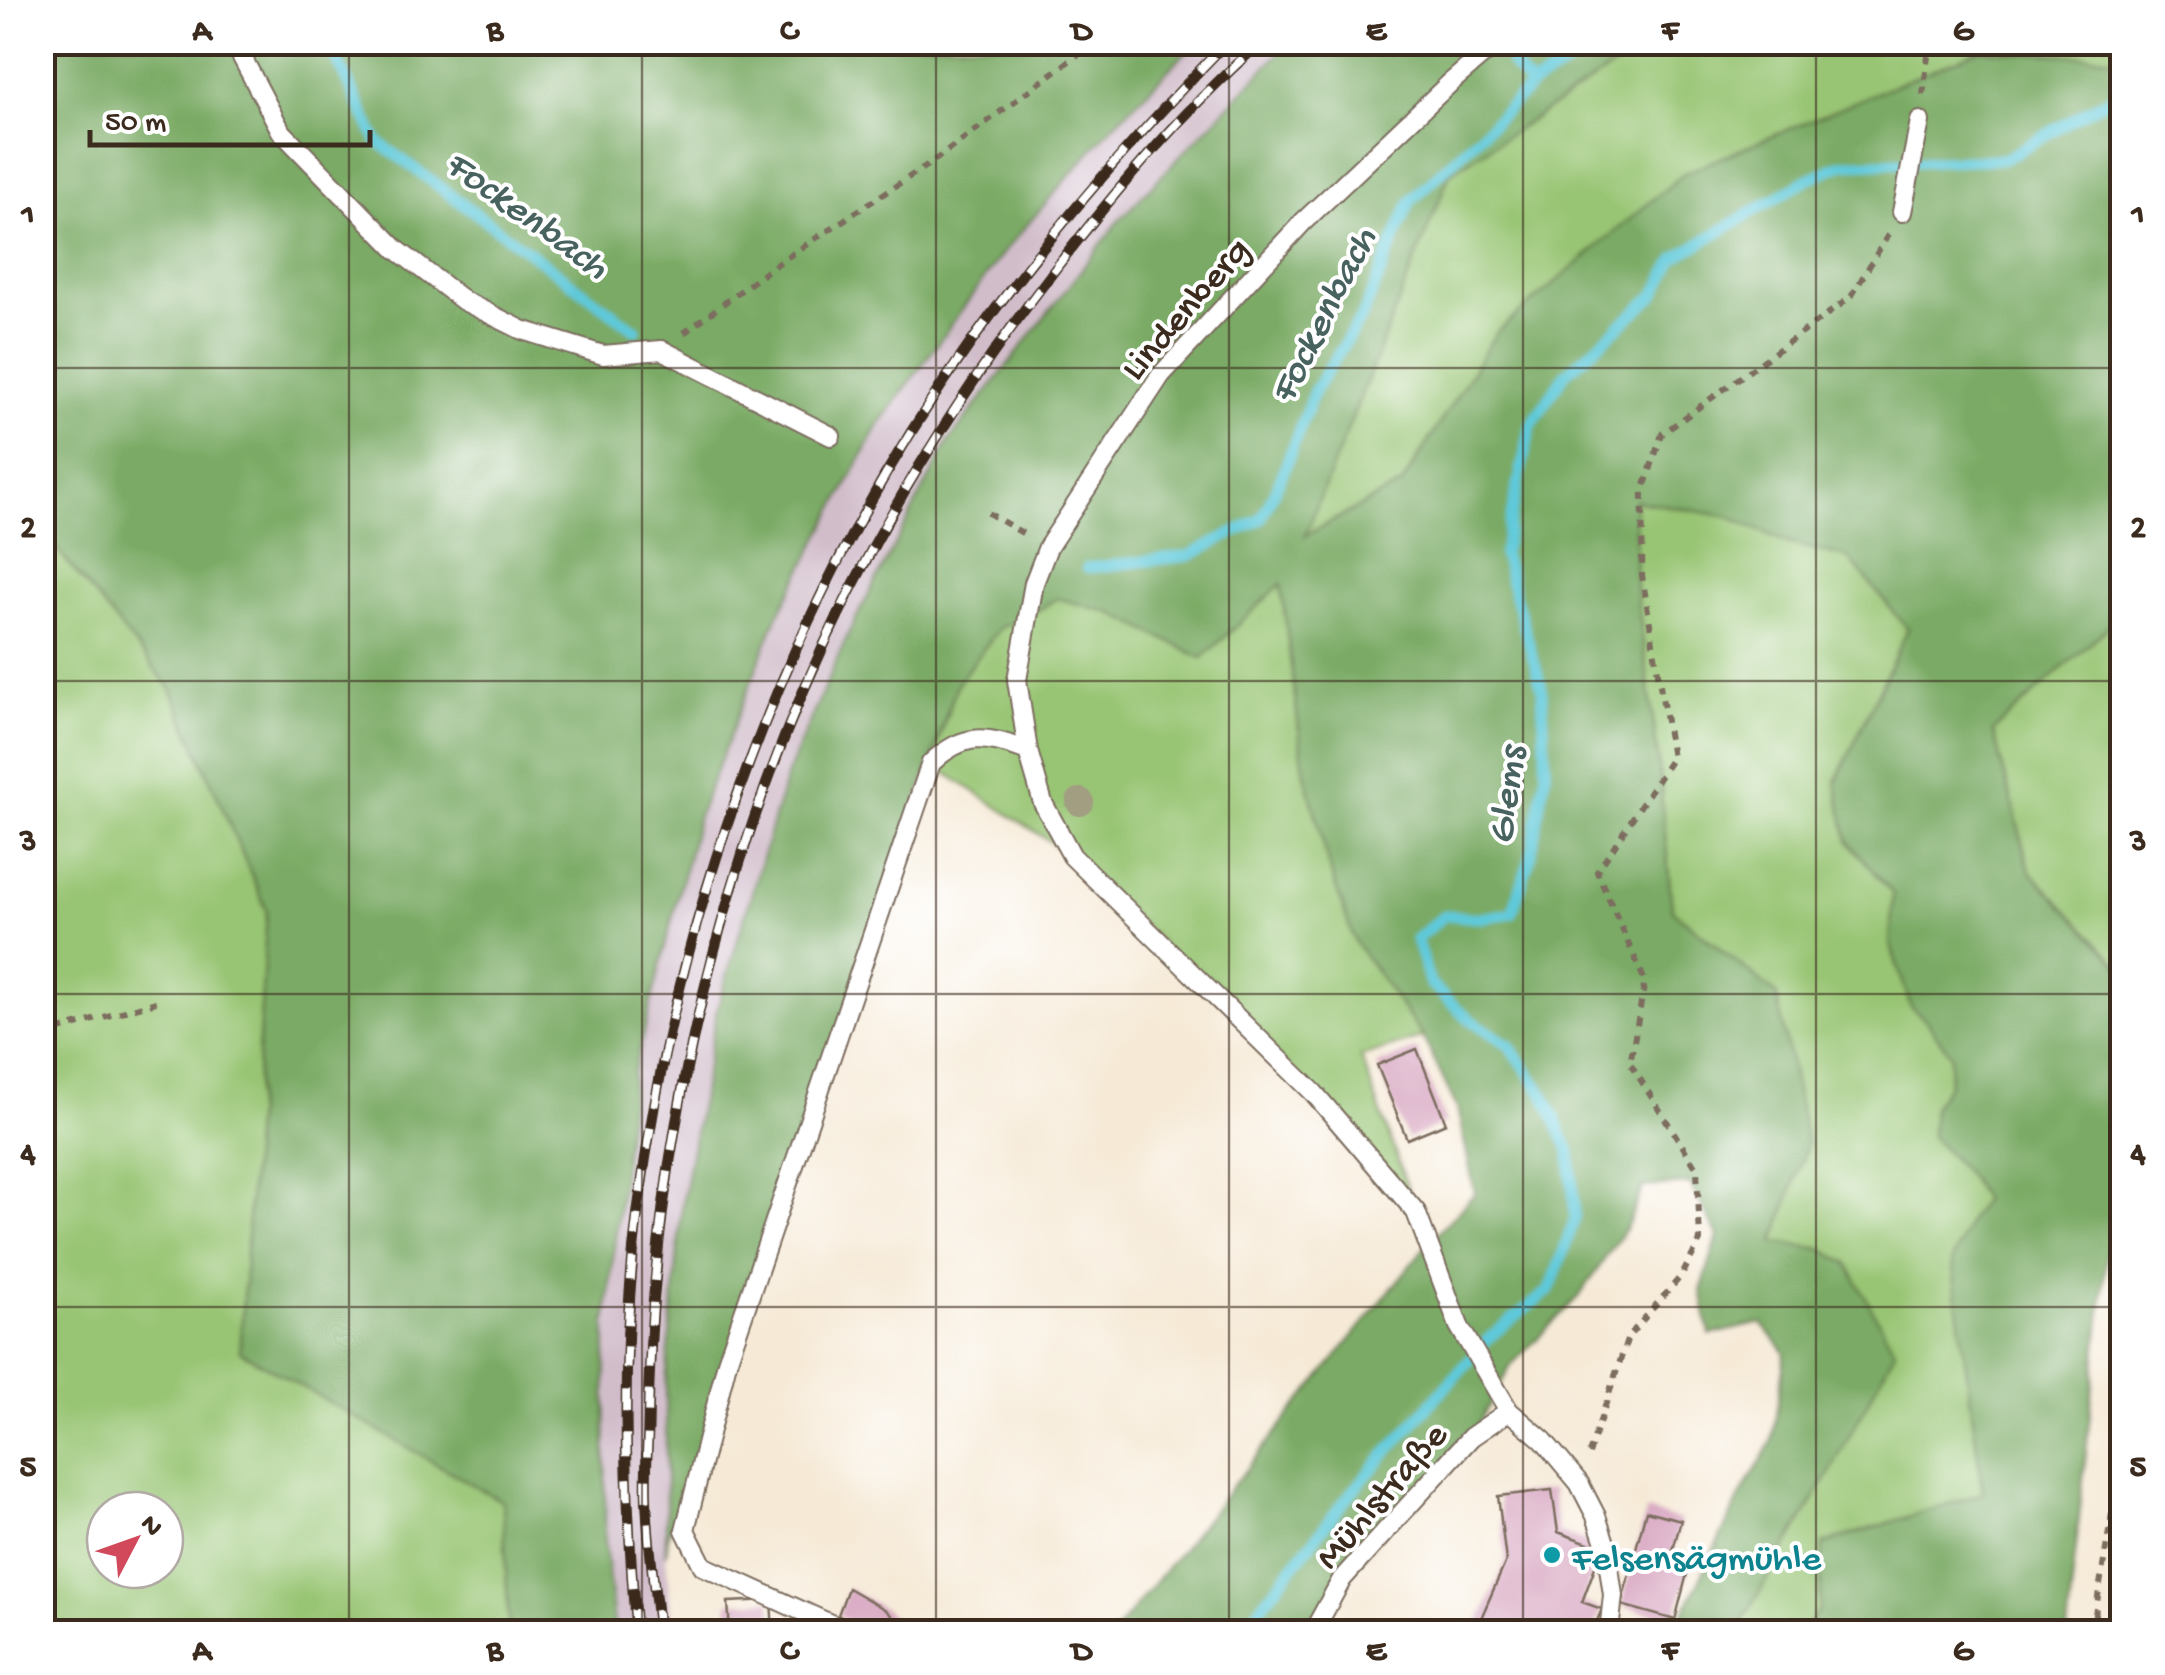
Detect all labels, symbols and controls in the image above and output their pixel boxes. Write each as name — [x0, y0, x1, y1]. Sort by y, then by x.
text: A — [192, 14, 214, 52]
text: B — [486, 14, 505, 52]
text: C — [780, 14, 800, 52]
text: D — [1069, 14, 1094, 52]
text: E — [1366, 14, 1388, 52]
text: F — [1661, 14, 1681, 52]
text: G — [1953, 14, 1975, 52]
scale bar — [90, 85, 370, 147]
text: 50 m — [105, 107, 166, 142]
water label: Fockenbach — [434, 142, 617, 293]
text: 1 — [21, 198, 34, 236]
text: 1 — [2131, 198, 2144, 236]
water label: Fockenbach — [1262, 221, 1390, 413]
street label: Lindenberg — [1114, 231, 1262, 391]
text: 2 — [20, 511, 36, 549]
text: 2 — [2130, 511, 2146, 549]
water label: Glems — [1480, 741, 1539, 847]
text: 3 — [19, 824, 36, 862]
text: 3 — [2129, 824, 2146, 862]
text: 4 — [19, 1137, 36, 1175]
text: 4 — [2129, 1137, 2146, 1175]
street label: Mühlstraße — [1308, 1415, 1459, 1580]
text: 5 — [20, 1450, 37, 1488]
text: 5 — [2130, 1450, 2147, 1488]
north arrow — [85, 1490, 185, 1590]
text: N — [132, 1509, 169, 1544]
place label: Felsensägmühle — [1571, 1539, 1821, 1583]
marker: Felsensägmühle — [1541, 1544, 1563, 1566]
text: A — [192, 1634, 214, 1672]
text: B — [486, 1634, 505, 1672]
text: C — [780, 1634, 800, 1672]
text: D — [1069, 1634, 1094, 1672]
text: E — [1366, 1634, 1388, 1672]
text: F — [1661, 1634, 1681, 1672]
text: G — [1953, 1634, 1975, 1672]

